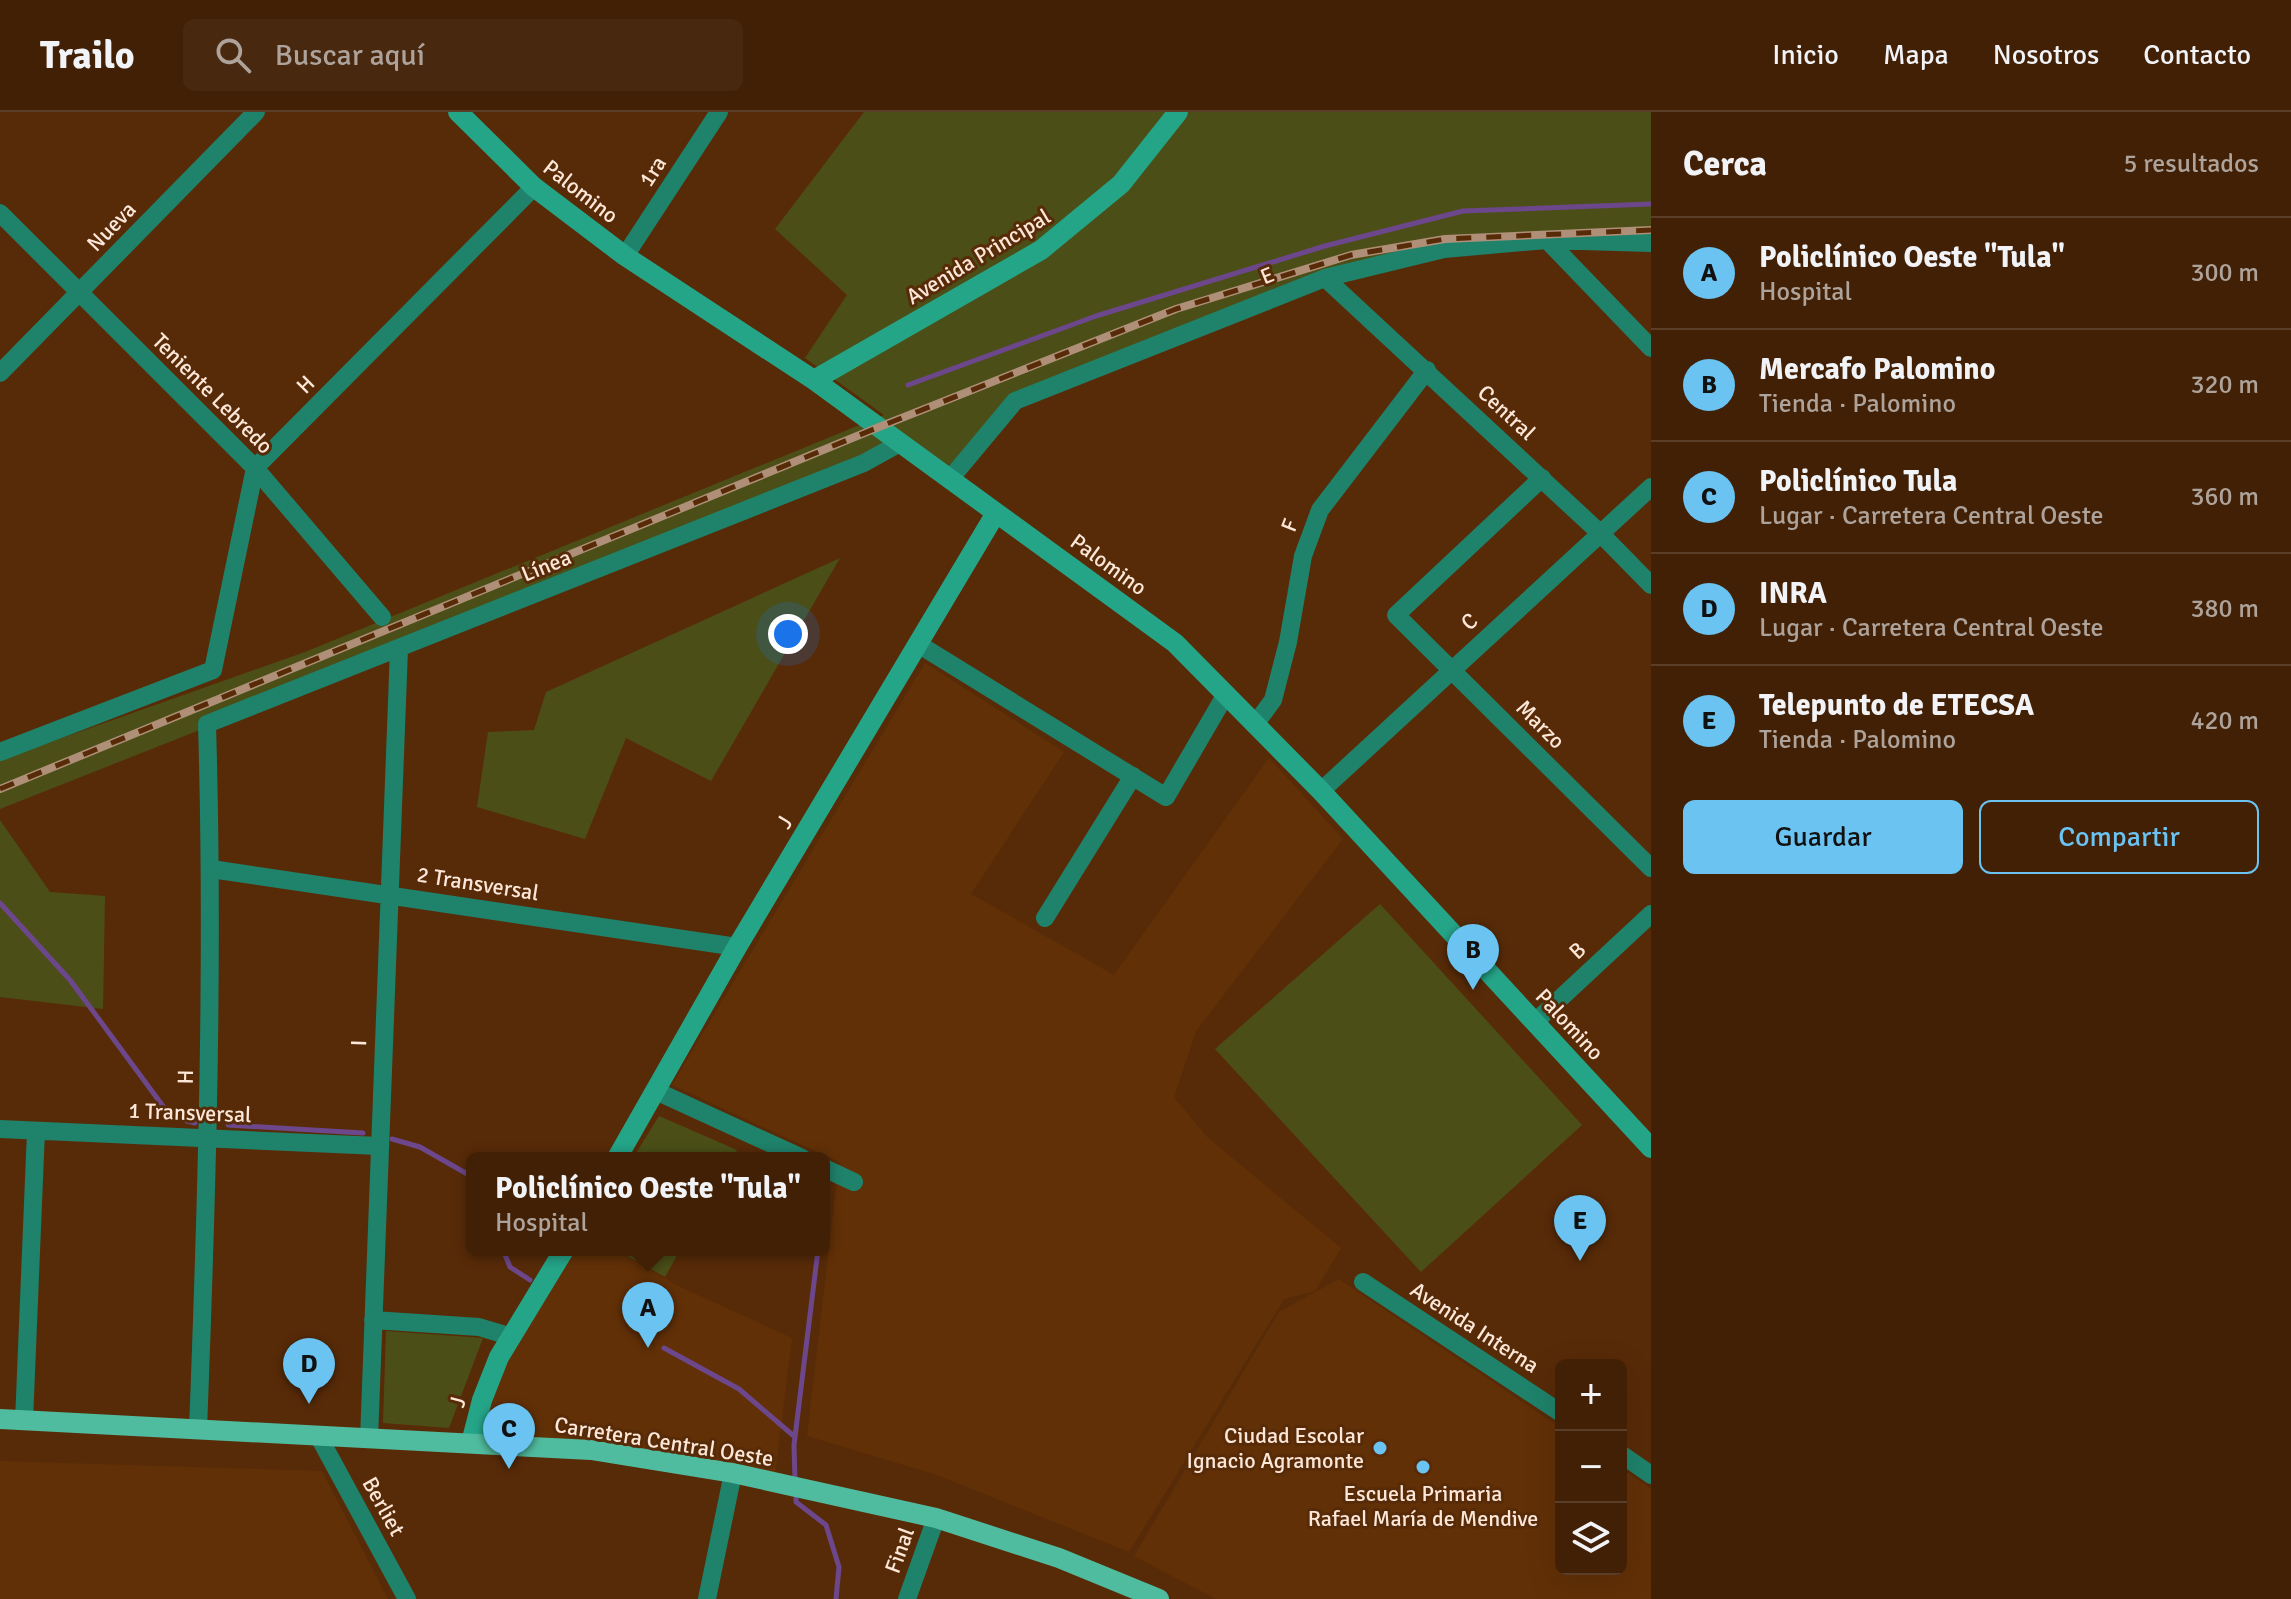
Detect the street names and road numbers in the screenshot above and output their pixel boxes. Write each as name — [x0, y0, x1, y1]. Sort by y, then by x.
street label: 1ra — [633, 151, 672, 192]
street label: Palomino — [538, 154, 624, 229]
street label: Nueva — [81, 196, 141, 257]
street label: Avenida Principal — [901, 203, 1055, 310]
street label: E — [1256, 261, 1278, 290]
street label: Teniente Lebredo — [147, 327, 279, 459]
street label: H — [291, 370, 320, 399]
street label: Central — [1472, 379, 1541, 446]
street label: F — [1275, 515, 1304, 535]
street label: Palomino — [1065, 528, 1152, 601]
street label: Línea — [517, 543, 575, 588]
street label: C — [1455, 607, 1483, 636]
street label: Marzo — [1511, 694, 1571, 754]
street label: J — [770, 811, 799, 833]
street label: 2 Transversal — [415, 861, 541, 906]
street label: B — [1563, 936, 1591, 965]
street label: Palomino — [1530, 983, 1609, 1066]
street label: I — [345, 1039, 372, 1047]
street label: H — [172, 1069, 199, 1085]
street label: 1 Transversal — [128, 1097, 252, 1128]
street label: Avenida Interna — [1405, 1276, 1544, 1379]
street label: J — [443, 1394, 472, 1410]
street label: Carretera Central Oeste — [552, 1411, 775, 1472]
street label: Berliet — [356, 1472, 411, 1541]
street label: Final — [879, 1523, 920, 1577]

